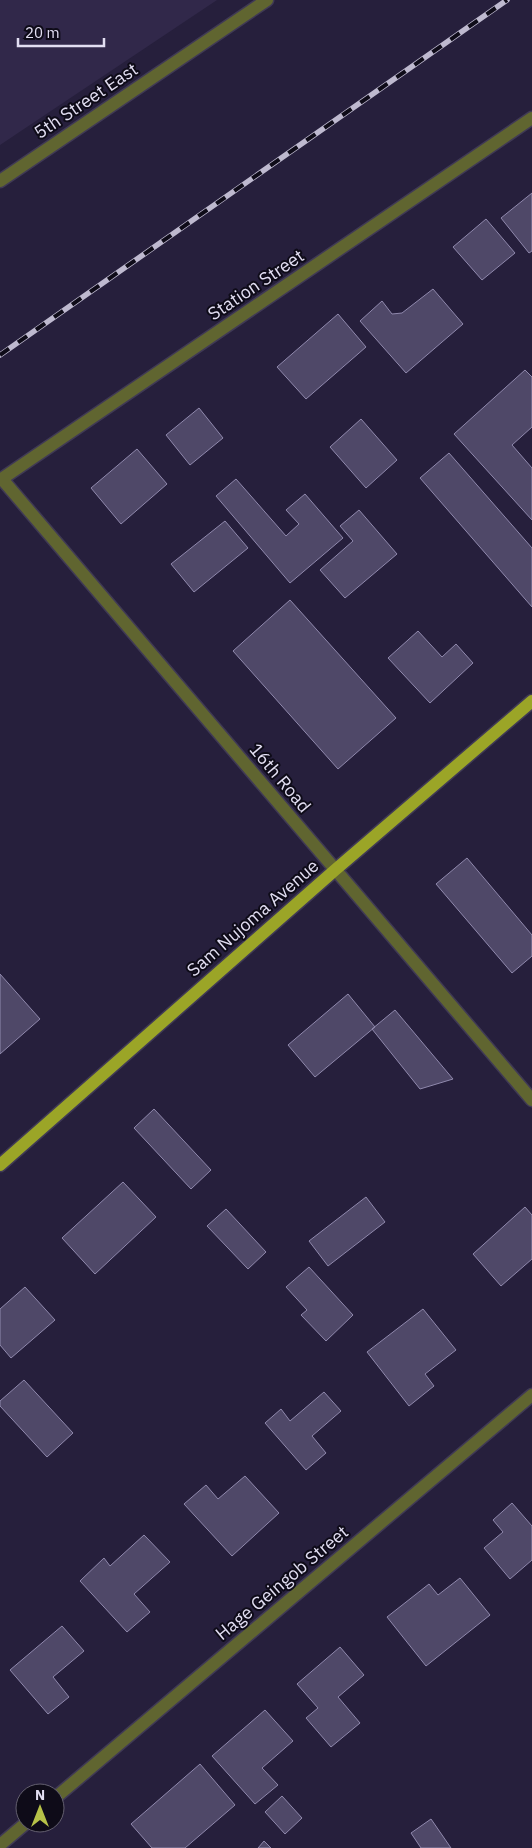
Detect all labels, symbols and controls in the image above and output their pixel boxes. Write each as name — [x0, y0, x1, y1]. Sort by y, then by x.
scale bar — [18, 15, 104, 47]
text: 20 m — [25, 23, 60, 42]
street label: 5th Street East — [29, 57, 142, 144]
street label: Station Street — [203, 244, 308, 325]
street label: 16th Road — [245, 738, 316, 817]
street label: Sam Nujoma Avenue — [182, 854, 323, 981]
street label: Hage Geingob Street — [211, 1520, 353, 1645]
north arrow — [15, 1783, 65, 1833]
text: N — [35, 1786, 45, 1804]

